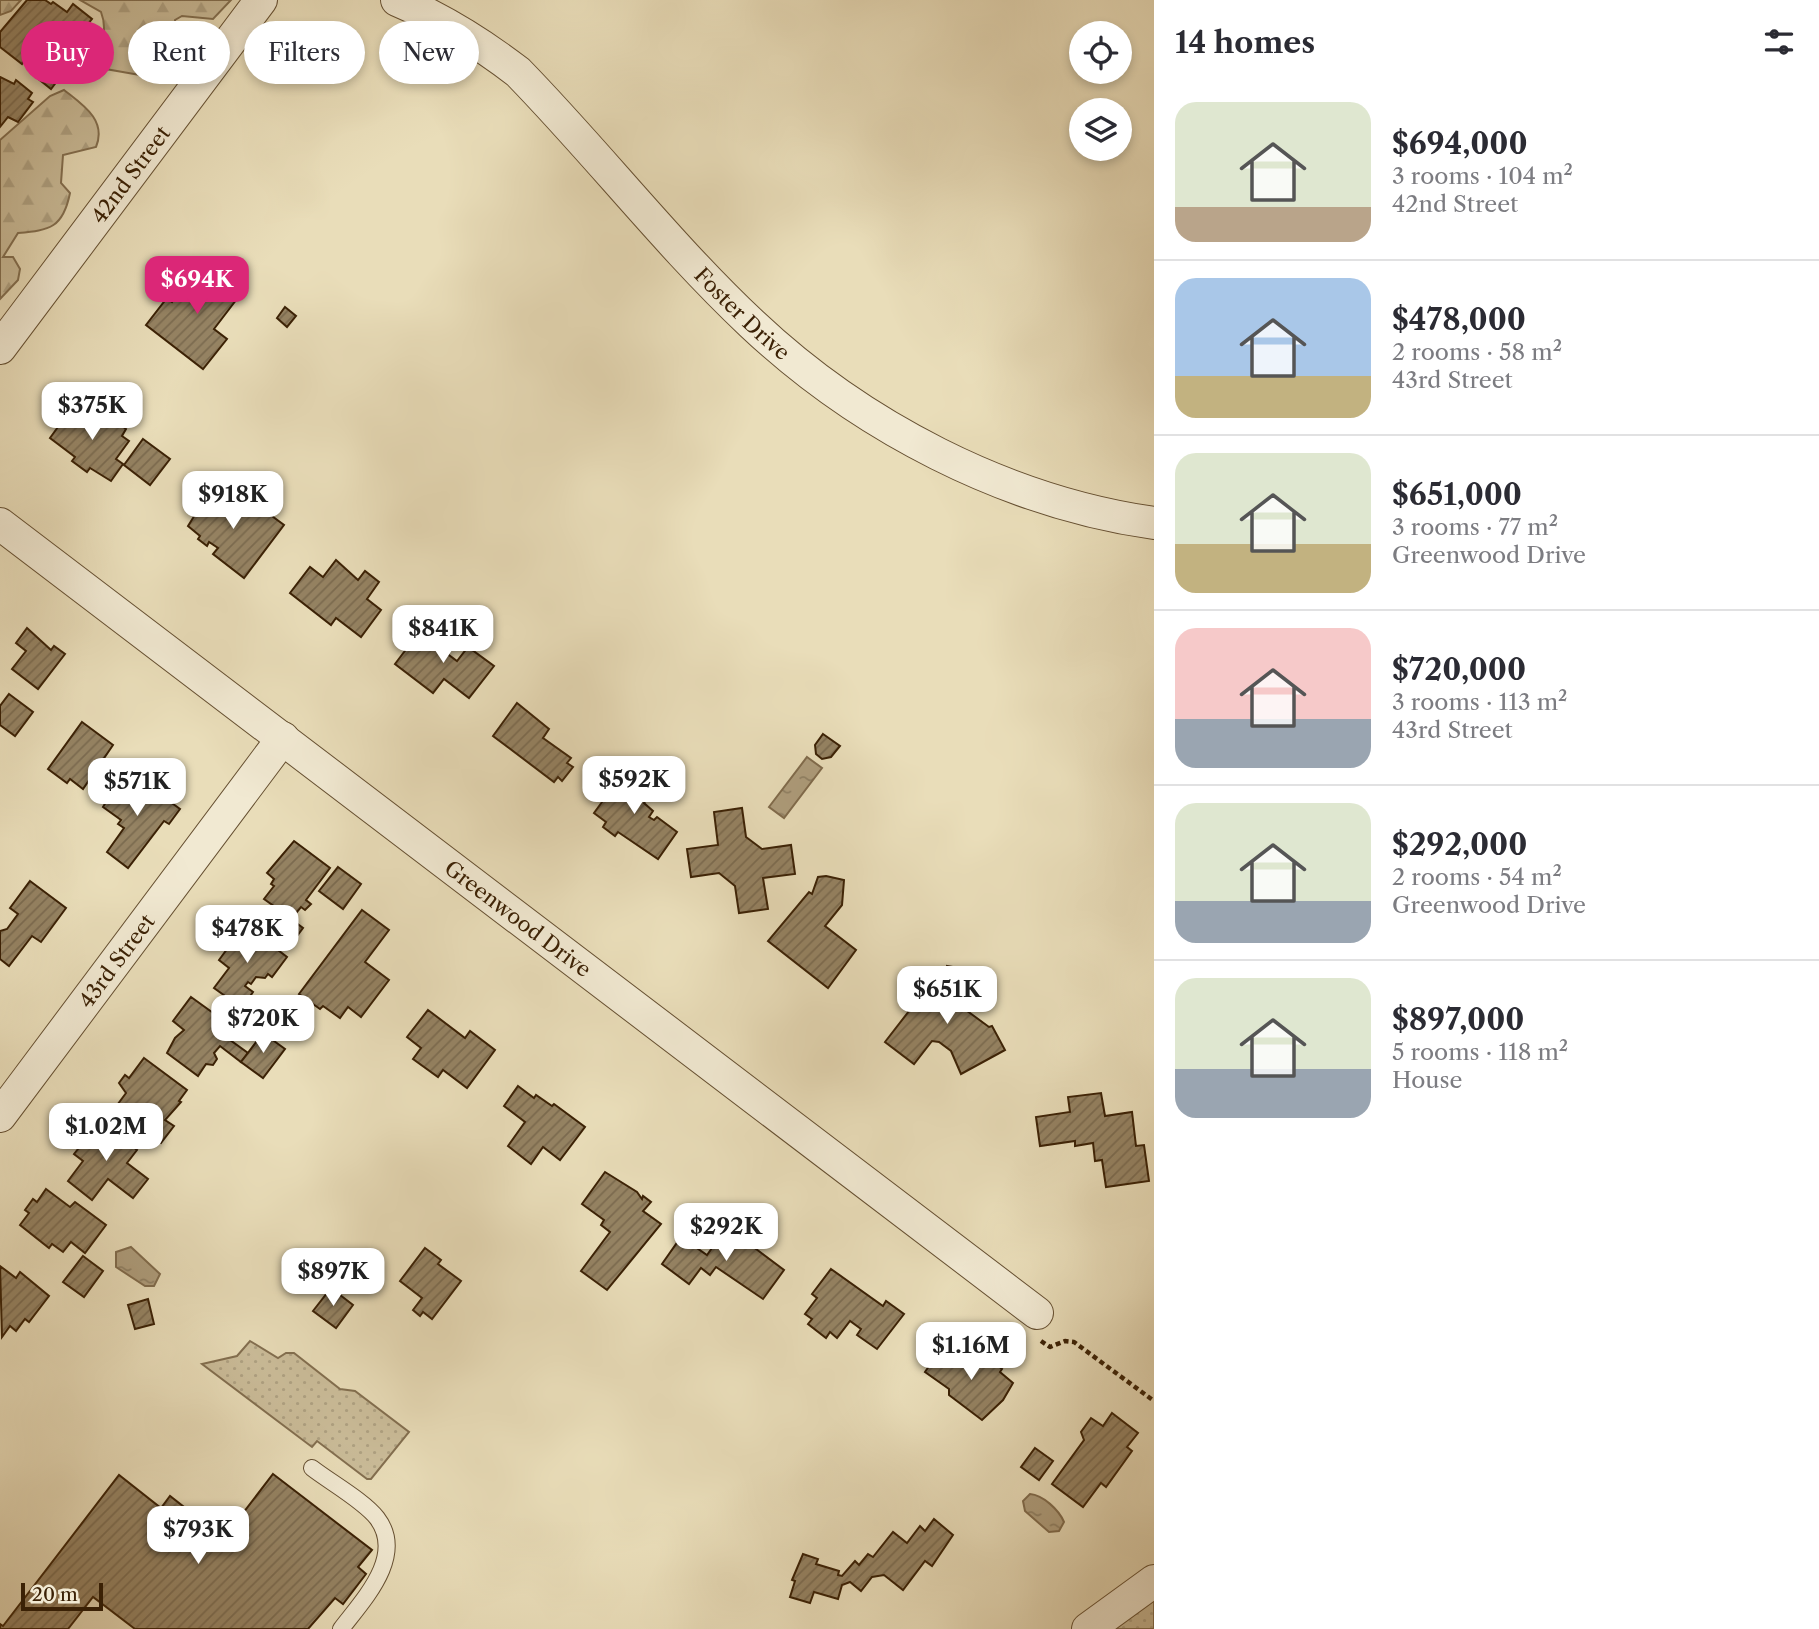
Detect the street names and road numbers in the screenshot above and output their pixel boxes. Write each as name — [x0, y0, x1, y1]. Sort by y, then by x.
street label: 42nd Street — [86, 120, 175, 228]
street label: Foster Drive — [690, 262, 795, 365]
street label: Greenwood Drive — [440, 855, 596, 982]
street label: 43rd Street — [73, 909, 160, 1012]

